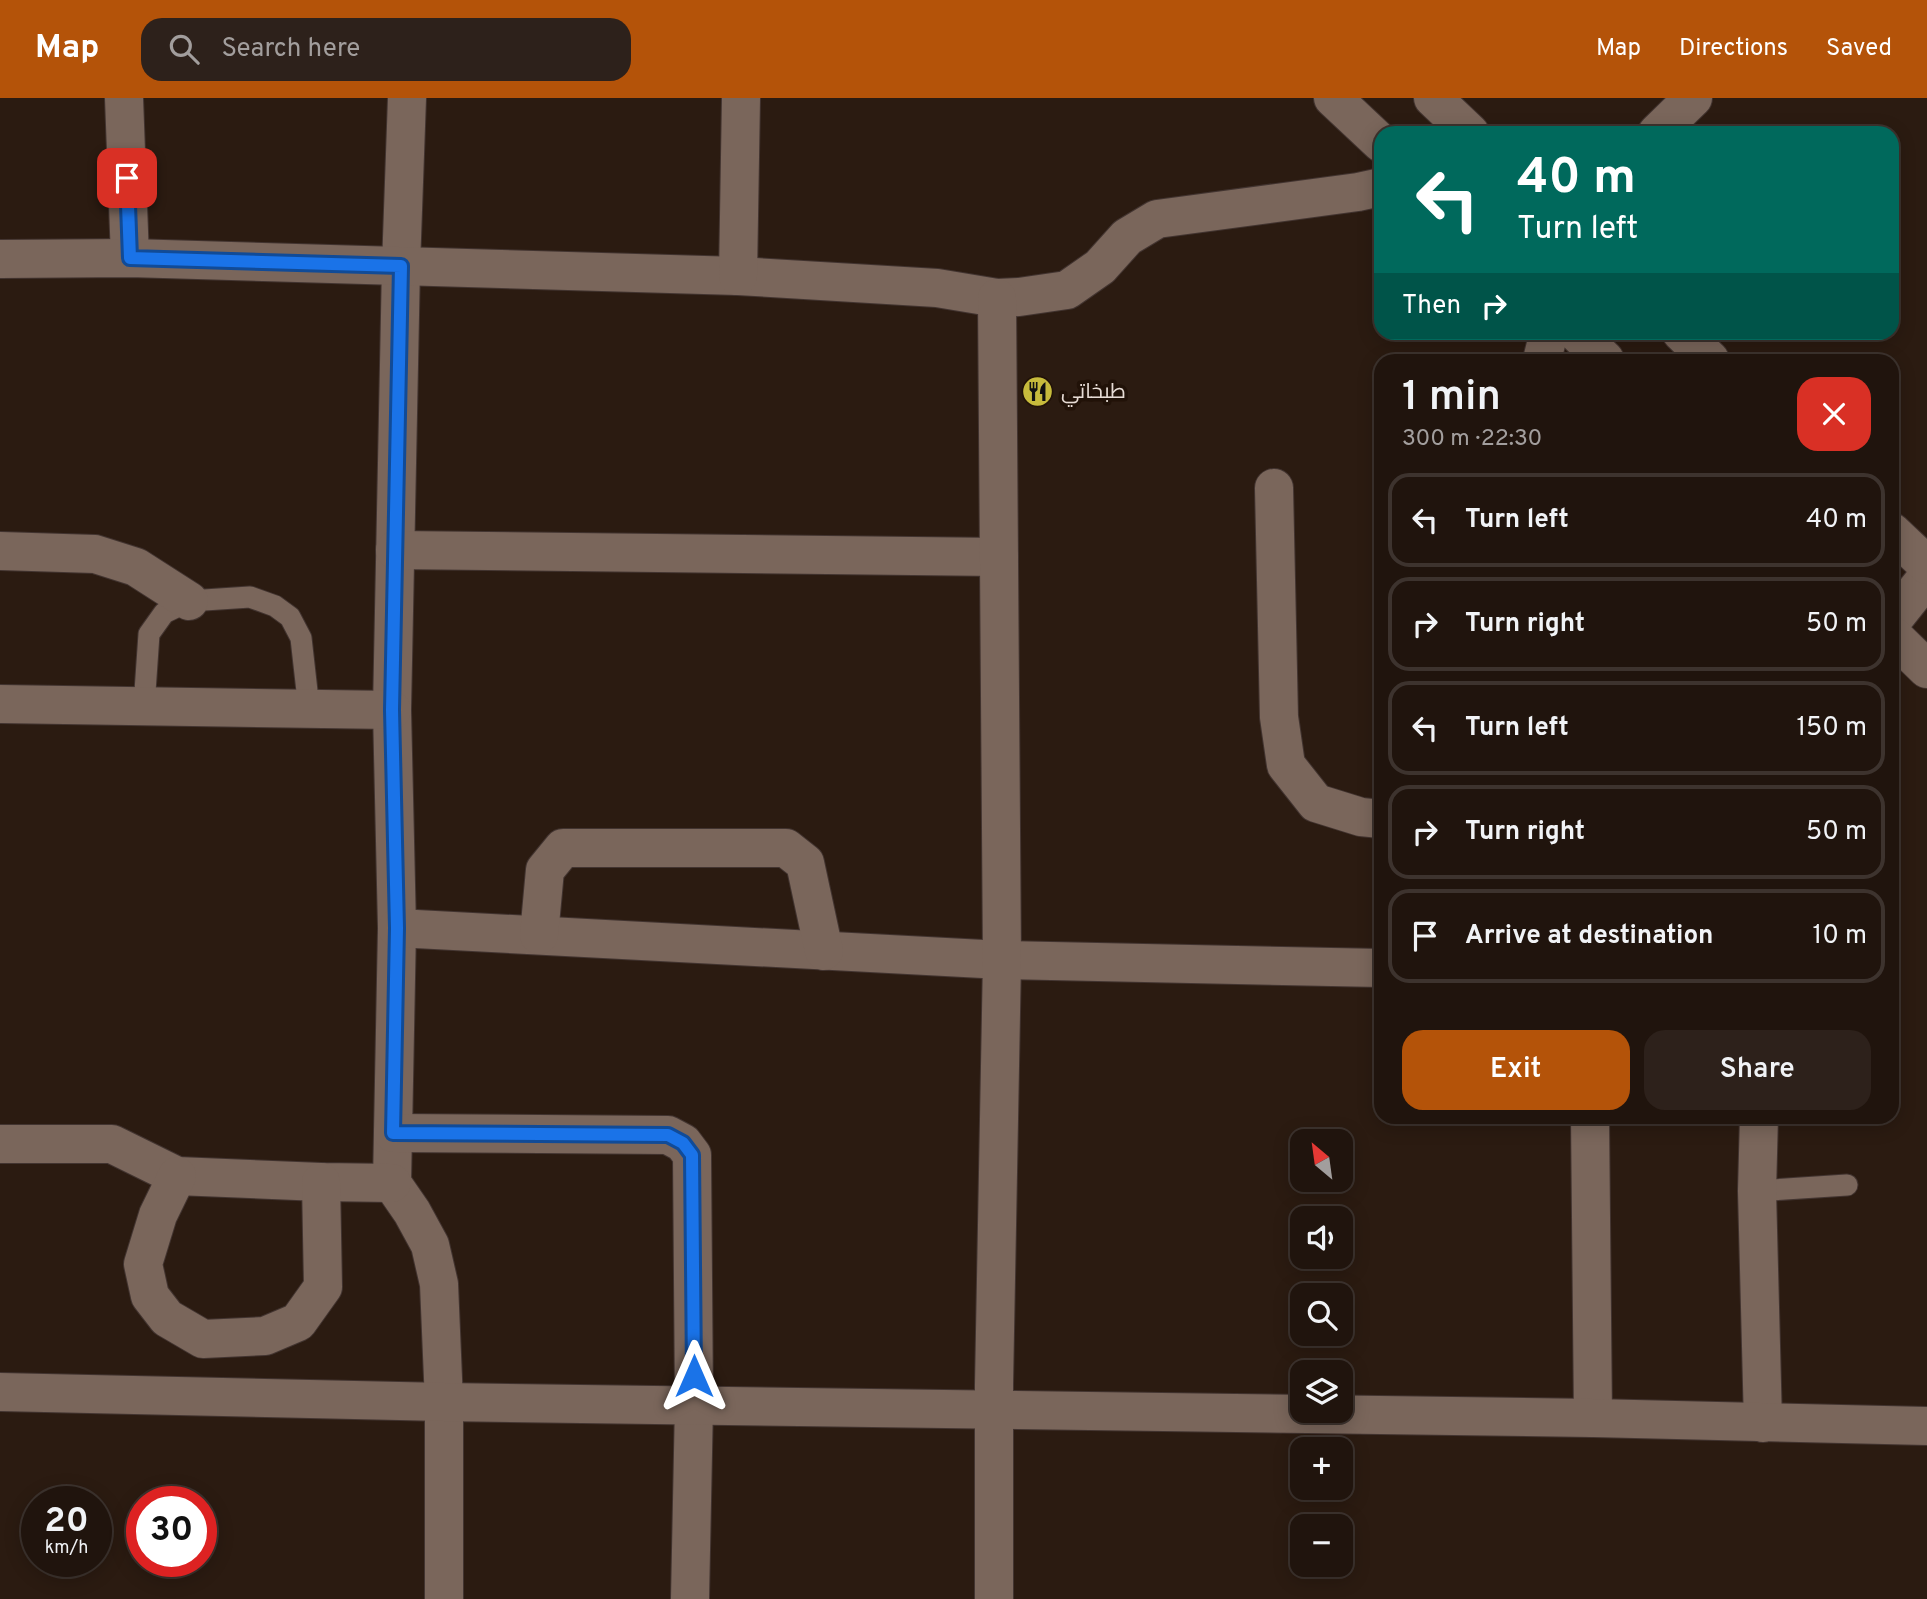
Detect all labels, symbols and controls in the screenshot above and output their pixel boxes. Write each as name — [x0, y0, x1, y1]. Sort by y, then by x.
search box — [141, 18, 631, 81]
text: Map — [35, 28, 99, 70]
icon: search — [165, 30, 203, 68]
text: Search here — [221, 33, 360, 66]
text: Map — [1596, 34, 1641, 64]
text: Directions — [1679, 34, 1788, 64]
text: Saved — [1826, 34, 1892, 64]
pin — [97, 148, 157, 208]
text: 40 m — [1517, 149, 1636, 211]
icon: left — [1402, 154, 1493, 245]
icon: arrive — [108, 159, 146, 197]
text: Turn left — [1517, 210, 1638, 250]
icon: right — [1475, 287, 1513, 325]
text: Then — [1402, 290, 1461, 323]
text: 1 min — [1402, 372, 1501, 425]
restaurant icon: طبخاتي — [1021, 374, 1055, 408]
button: close — [1797, 377, 1871, 451]
place label: طبخاتي — [1061, 379, 1126, 407]
text: 300 m · 22:30 — [1402, 425, 1542, 454]
icon: left — [1406, 501, 1444, 539]
text: Turn left — [1465, 504, 1569, 537]
text: 40 m — [1806, 504, 1867, 537]
icon: right — [1406, 605, 1444, 643]
text: Turn right — [1465, 608, 1585, 641]
text: 50 m — [1806, 608, 1867, 641]
icon: left — [1406, 709, 1444, 747]
text: Turn left — [1465, 712, 1569, 745]
text: 150 m — [1796, 712, 1867, 745]
icon: right — [1406, 813, 1444, 851]
text: Turn right — [1465, 816, 1585, 849]
text: 50 m — [1806, 816, 1867, 849]
icon: arrive — [1406, 917, 1444, 955]
text: Arrive at destination — [1465, 920, 1713, 953]
text: 10 m — [1812, 920, 1867, 953]
button: Exit — [1402, 1030, 1630, 1110]
button: Share — [1644, 1030, 1871, 1110]
north arrow — [1290, 1129, 1353, 1192]
map controls — [1290, 1129, 1353, 1577]
button: sound — [1290, 1206, 1353, 1269]
button: search — [1290, 1283, 1353, 1346]
position arrow — [657, 1339, 731, 1413]
button: layers — [1290, 1360, 1353, 1423]
button: + — [1290, 1437, 1353, 1500]
speed limit sign: 30 — [126, 1486, 217, 1577]
text: 20 — [44, 1500, 89, 1544]
button: − — [1290, 1514, 1353, 1577]
text: km/h — [45, 1537, 88, 1560]

